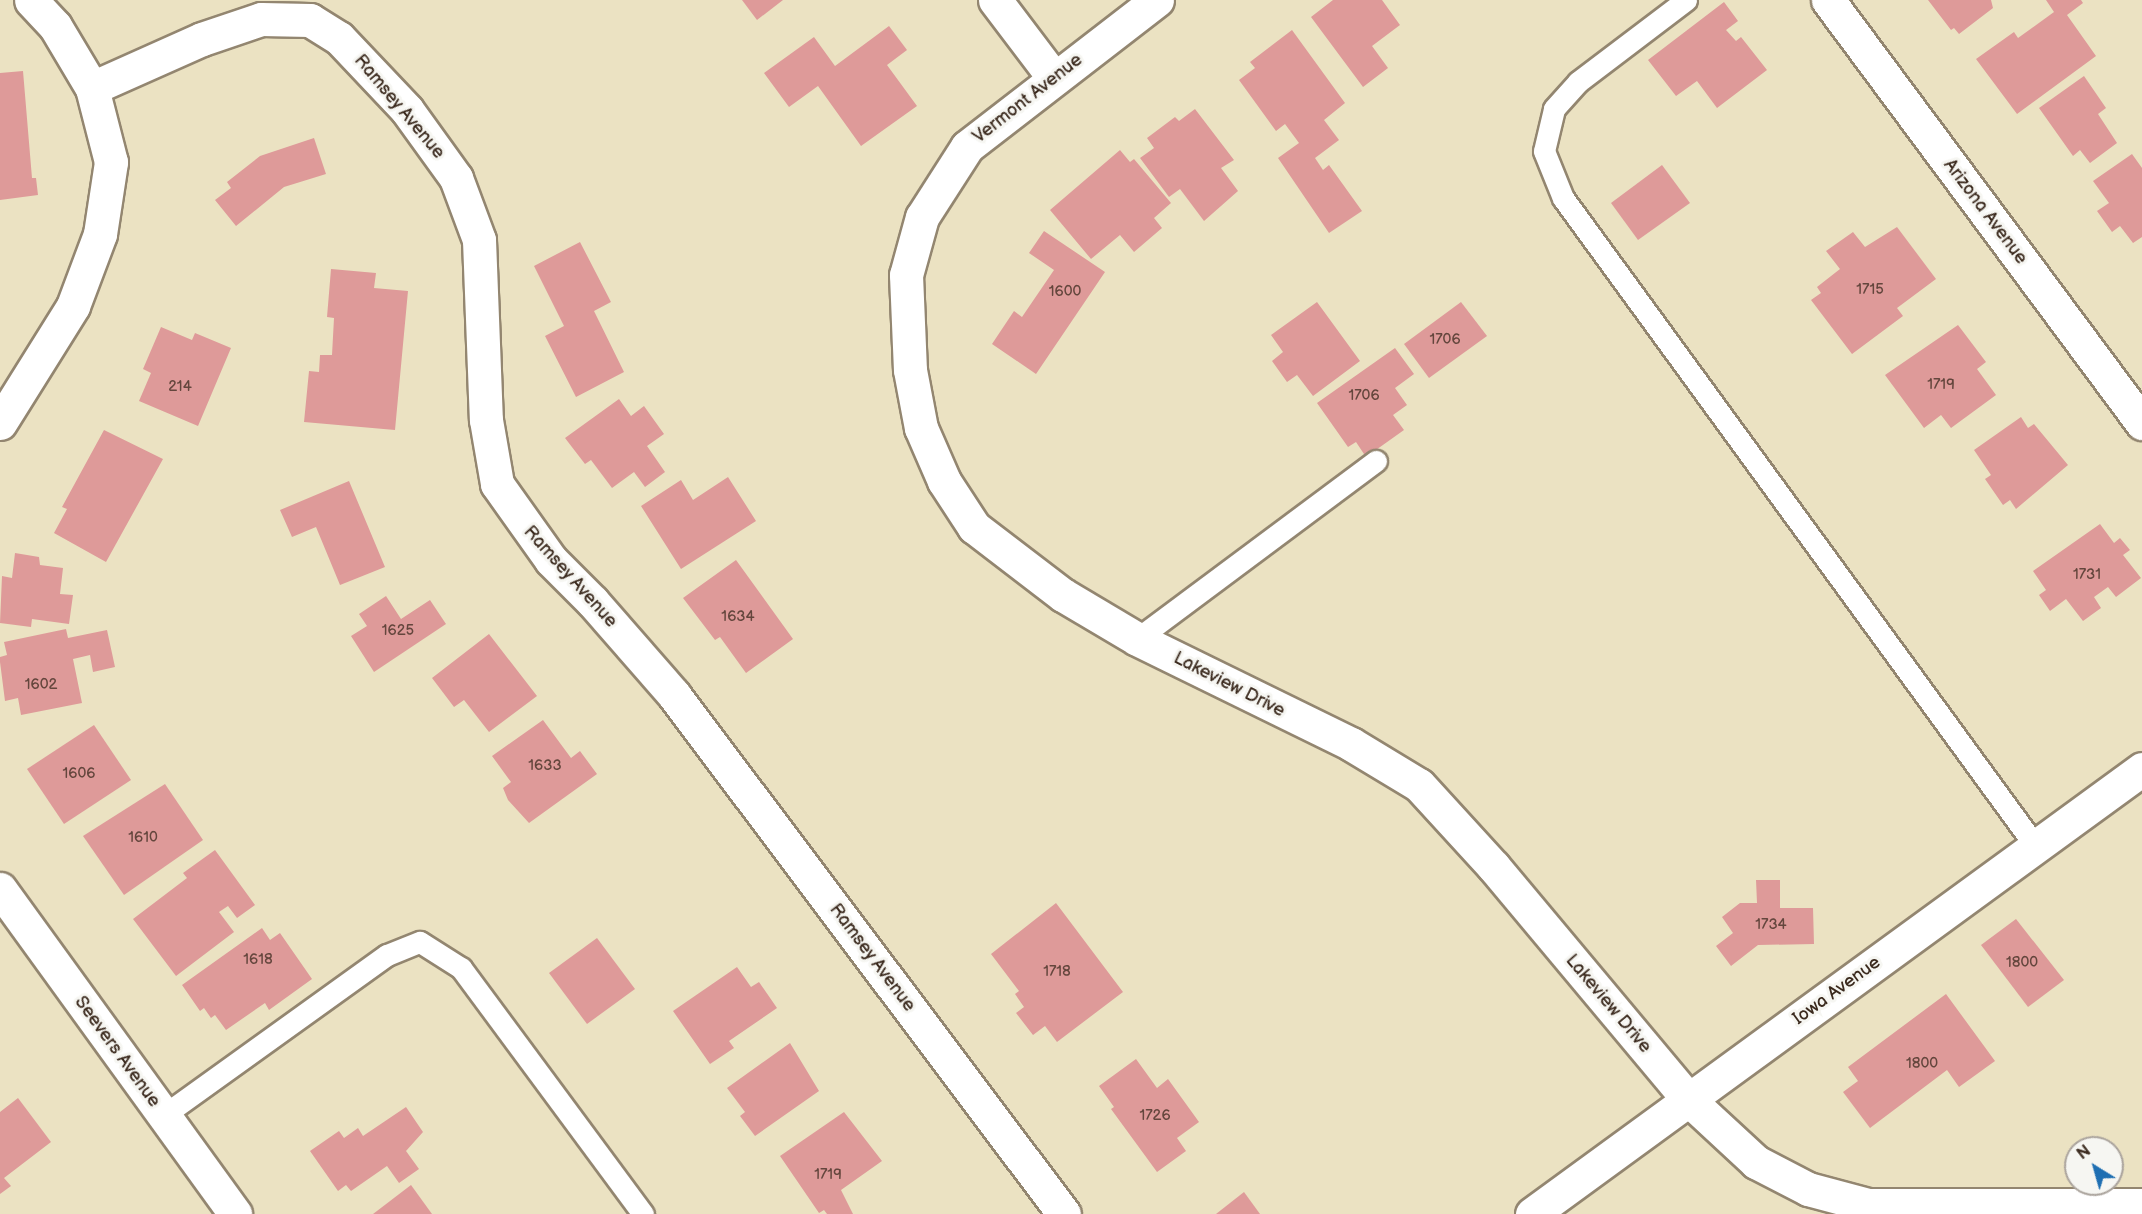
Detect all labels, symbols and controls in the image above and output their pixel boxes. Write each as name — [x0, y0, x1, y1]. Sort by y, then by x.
street label: Ramsey Avenue — [349, 50, 449, 164]
street label: Vermont Avenue — [969, 50, 1087, 148]
street label: Arizona Avenue — [1938, 155, 2032, 269]
house number: 1715 — [1856, 281, 1884, 299]
house number: 1600 — [1049, 283, 1081, 301]
house number: 1706 — [1429, 331, 1461, 349]
house number: 1719 — [1927, 376, 1955, 394]
house number: 214 — [168, 378, 192, 396]
house number: 1706 — [1348, 387, 1380, 405]
street label: Ramsey Avenue — [518, 521, 622, 633]
house number: 1731 — [2073, 566, 2101, 584]
house number: 1634 — [721, 608, 755, 626]
house number: 1625 — [382, 622, 414, 640]
street label: Lakeview Drive — [1170, 648, 1288, 722]
house number: 1602 — [25, 676, 57, 694]
house number: 1633 — [528, 757, 562, 775]
house number: 1606 — [63, 765, 95, 783]
house number: 1610 — [128, 829, 158, 847]
street label: Ramsey Avenue — [824, 899, 920, 1017]
house number: 1734 — [1755, 916, 1787, 934]
street label: Lakeview Drive — [1561, 950, 1655, 1058]
house number: 1618 — [243, 951, 273, 969]
street label: Iowa Avenue — [1789, 952, 1885, 1030]
house number: 1800 — [2006, 954, 2038, 972]
house number: 1718 — [1043, 963, 1071, 981]
street label: Seevers Avenue — [69, 992, 165, 1112]
house number: 1800 — [1906, 1055, 1938, 1073]
house number: 1726 — [1139, 1107, 1171, 1125]
north arrow — [2064, 1136, 2124, 1196]
text: N — [2074, 1142, 2095, 1164]
house number: 1719 — [814, 1166, 842, 1184]

